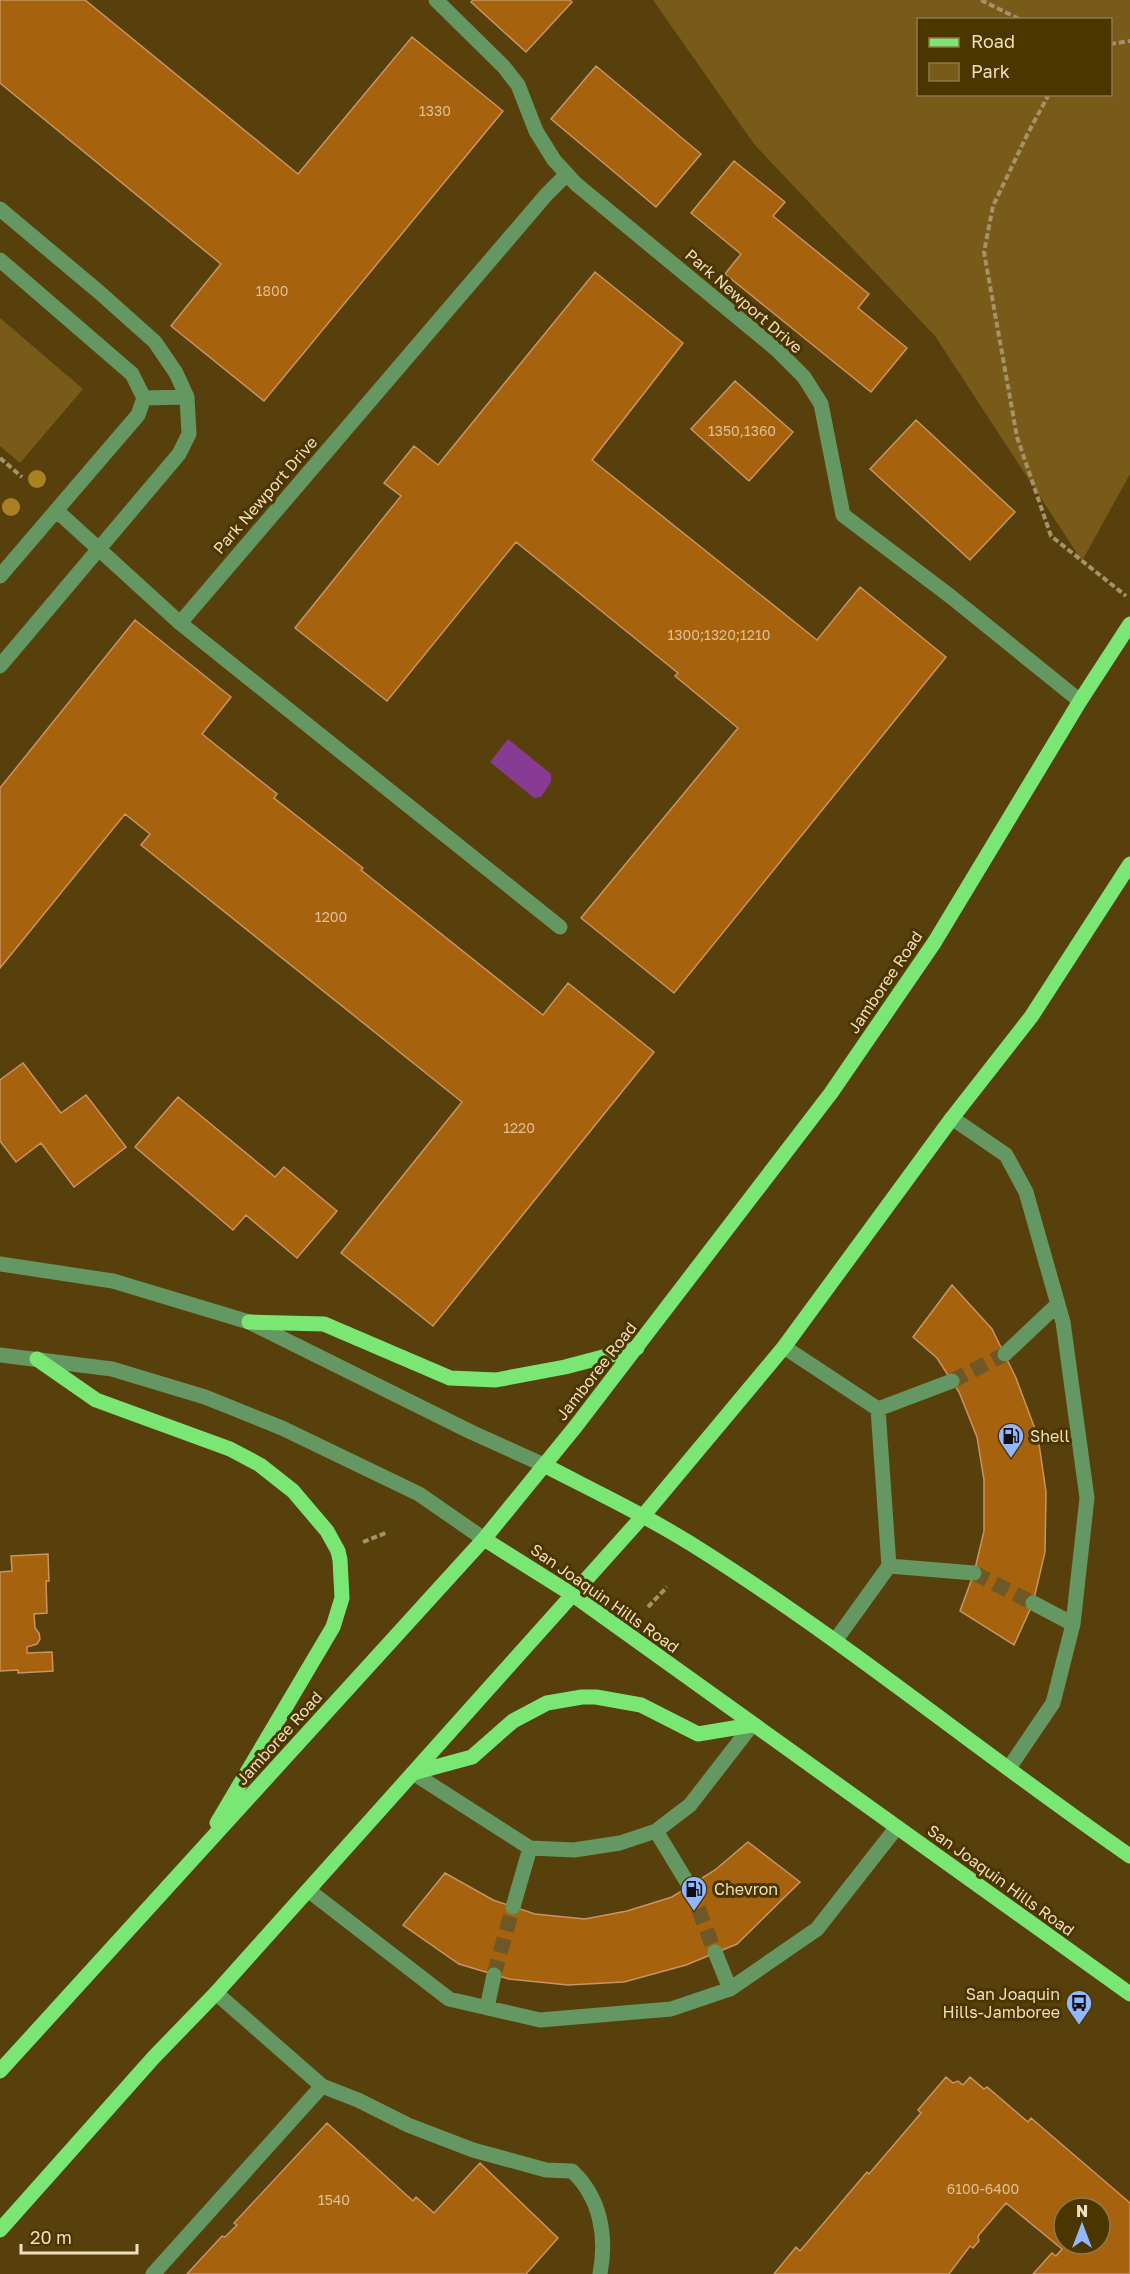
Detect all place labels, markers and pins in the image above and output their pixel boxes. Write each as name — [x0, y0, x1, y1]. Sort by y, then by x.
fuel station icon: Shell — [996, 1421, 1026, 1459]
place label: Shell — [1030, 1426, 1070, 1446]
fuel station icon: Chevron — [679, 1874, 709, 1912]
place label: Chevron — [714, 1879, 778, 1899]
place label: San Joaquin Hills-Jamboree — [943, 1984, 1060, 2022]
bus stop icon: San Joaquin Hills-Jamboree — [1064, 1988, 1094, 2026]

